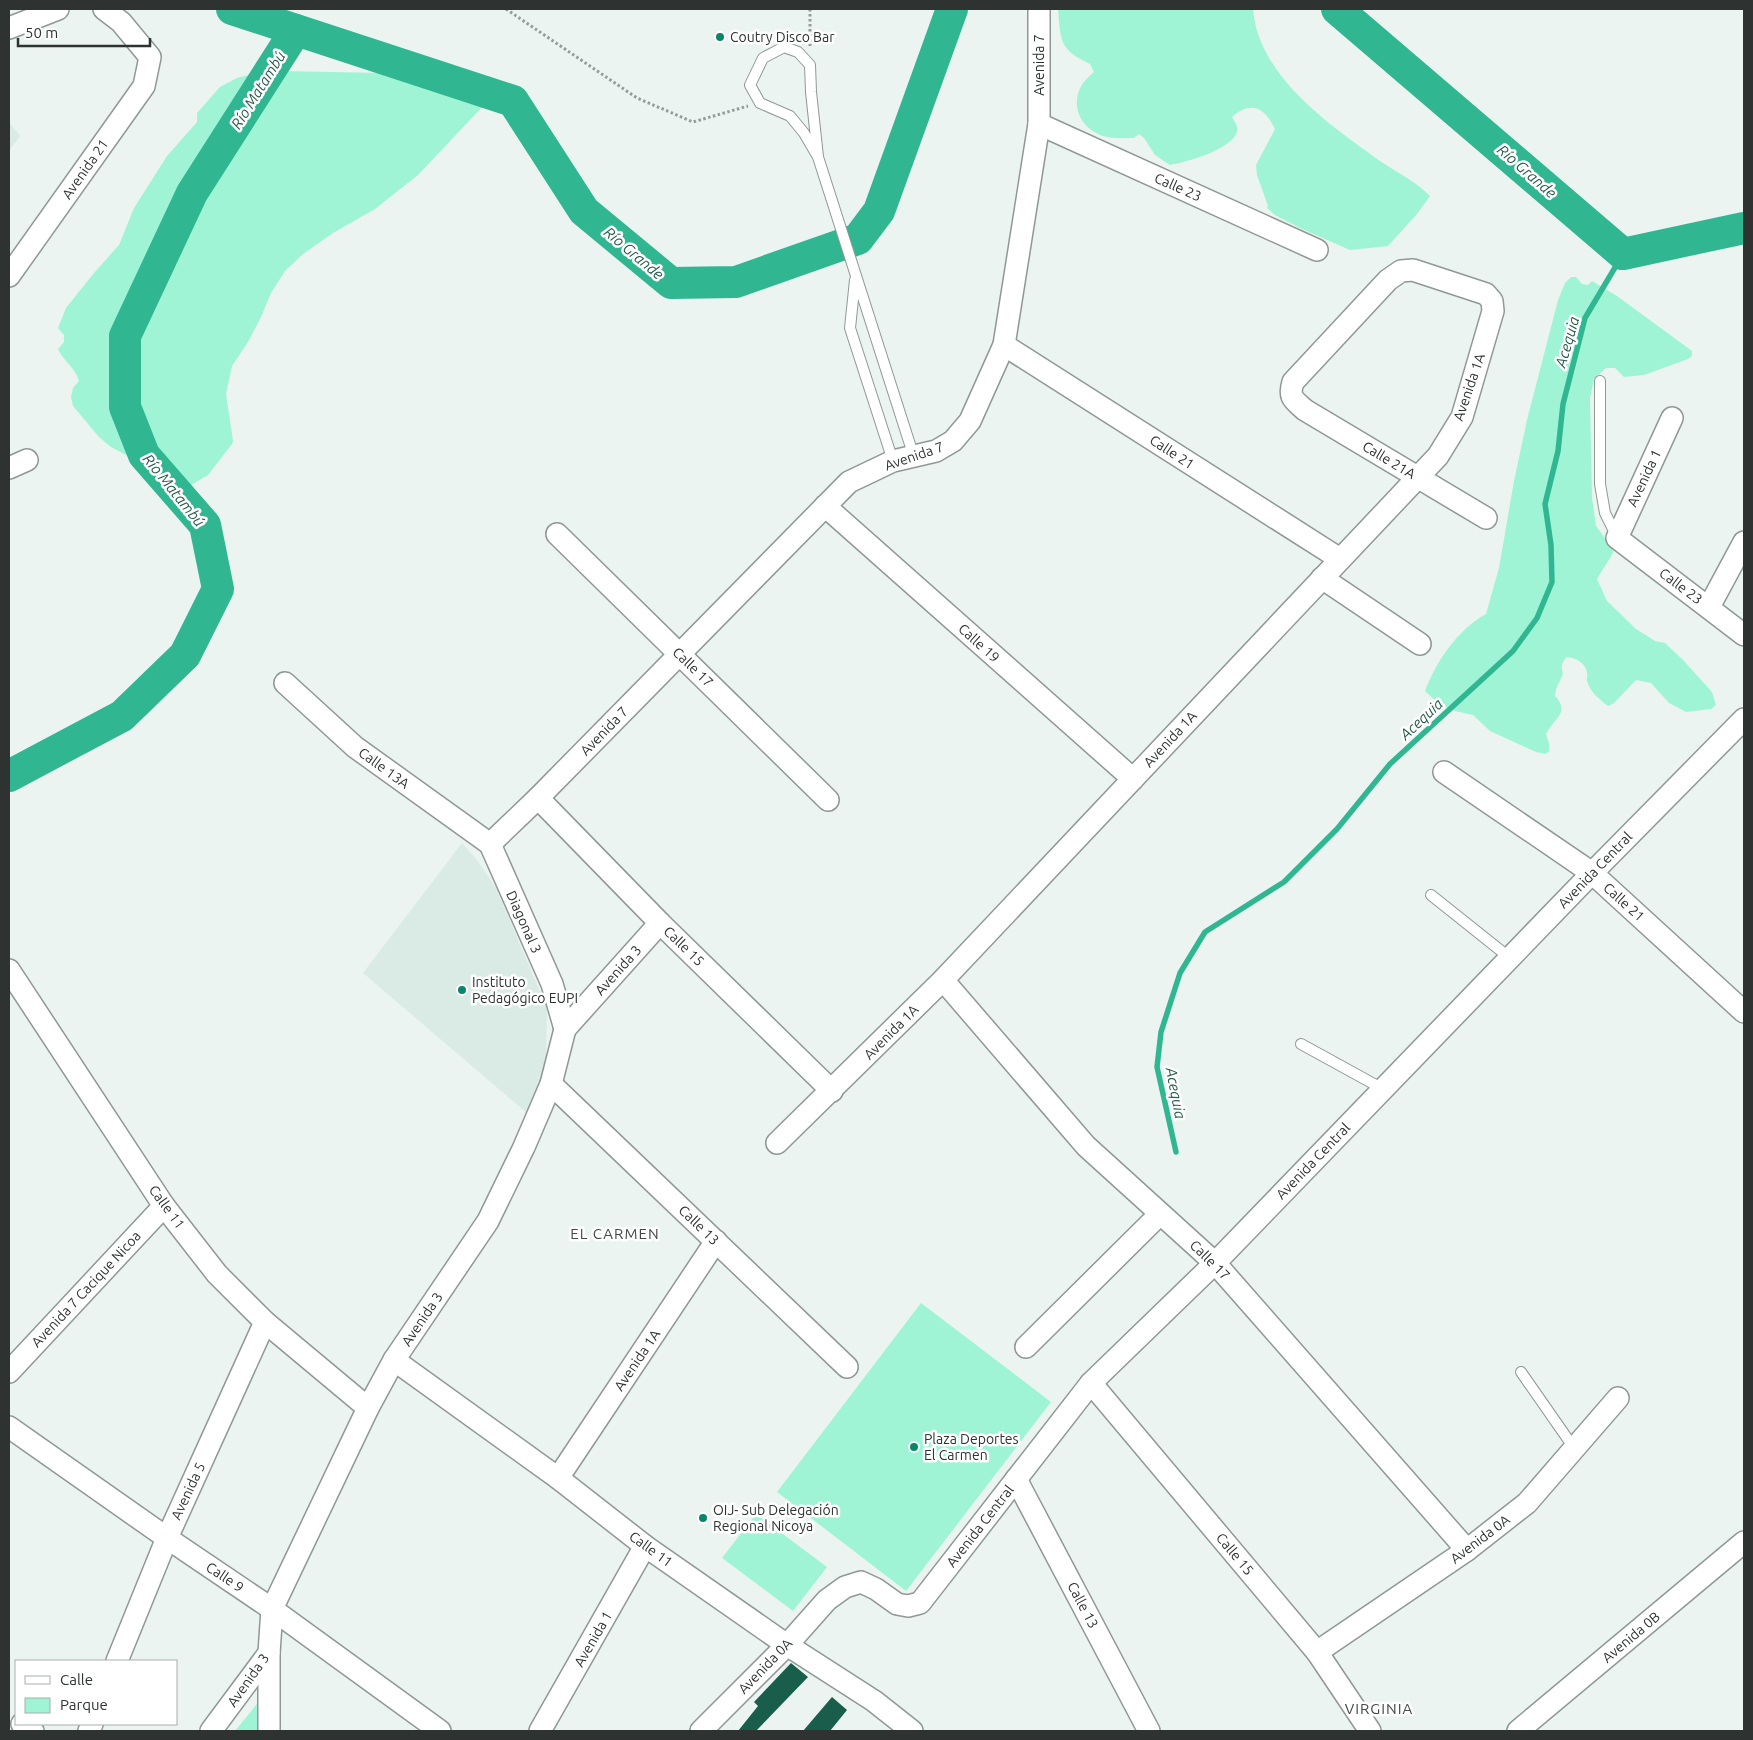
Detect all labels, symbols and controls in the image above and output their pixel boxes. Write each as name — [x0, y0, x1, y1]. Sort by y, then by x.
scale bar — [18, 15, 150, 47]
text: 50 m — [25, 24, 58, 41]
place label: Coutry Disco Bar — [730, 29, 835, 45]
marker: Coutry Disco Bar — [714, 31, 726, 43]
street label: Avenida 7 — [1031, 34, 1047, 96]
water label: Río Matambú — [227, 48, 289, 132]
street label: Avenida 21 — [59, 136, 111, 202]
water label: Río Grande — [1494, 141, 1560, 201]
street label: Calle 23 — [1152, 170, 1204, 204]
water label: Río Grande — [601, 223, 667, 283]
water label: Acequia — [1551, 315, 1582, 370]
street label: Avenida 1A — [1450, 351, 1488, 423]
street label: Calle 21 — [1147, 432, 1197, 472]
street label: Avenida 7 — [882, 438, 946, 474]
street label: Calle 21A — [1360, 438, 1418, 482]
street label: Avenida 1 — [1624, 447, 1664, 509]
water label: Río Matambú — [140, 450, 208, 530]
street label: Calle 23 — [1656, 565, 1706, 607]
street label: Calle 19 — [955, 620, 1003, 666]
street label: Calle 17 — [670, 644, 716, 690]
water label: Acequia — [1395, 695, 1446, 744]
street label: Avenida 7 — [577, 703, 631, 759]
street label: Avenida 1A — [1140, 708, 1200, 770]
street label: Calle 13A — [355, 744, 413, 792]
street label: Avenida Central — [1555, 828, 1636, 911]
street label: Calle 21 — [1600, 879, 1648, 925]
street label: Diagonal 3 — [503, 888, 545, 956]
street label: Calle 15 — [661, 923, 707, 969]
street label: Avenida 3 — [592, 942, 644, 998]
place label: Instituto Pedagógico EUPI — [472, 974, 578, 1006]
marker: Instituto Pedagógico EUPI — [456, 984, 468, 996]
street label: Avenida 1A — [860, 1001, 922, 1063]
water label: Acequia — [1162, 1065, 1189, 1120]
street label: Avenida Central — [1273, 1119, 1354, 1202]
street label: Calle 11 — [146, 1182, 188, 1232]
street label: Calle 13 — [676, 1202, 722, 1248]
district label: EL CARMEN — [570, 1225, 660, 1242]
street label: Avenida 7 Cacique Nicoa — [28, 1228, 144, 1350]
street label: Calle 17 — [1187, 1237, 1233, 1283]
street label: Avenida 3 — [398, 1289, 446, 1349]
street label: Avenida 1A — [611, 1326, 663, 1394]
place label: Plaza Deportes El Carmen — [924, 1431, 1019, 1463]
marker: Plaza Deportes El Carmen — [908, 1441, 920, 1453]
street label: Avenida 5 — [168, 1460, 208, 1522]
street label: Avenida Central — [943, 1482, 1017, 1570]
place label: OIJ- Sub Delegación Regional Nicoya — [713, 1502, 839, 1534]
street label: Avenida 0A — [1447, 1511, 1513, 1567]
marker: OIJ- Sub Delegación Regional Nicoya — [697, 1512, 709, 1524]
street label: Calle 11 — [626, 1528, 676, 1570]
street label: Calle 15 — [1213, 1530, 1257, 1578]
street label: Calle 9 — [203, 1559, 247, 1595]
street label: Calle 13 — [1064, 1579, 1102, 1631]
street label: Avenida 1 — [571, 1608, 615, 1670]
street label: Avenida 0B — [1599, 1608, 1663, 1666]
street label: Avenida 0A — [735, 1635, 795, 1697]
street label: Avenida 3 — [224, 1650, 272, 1710]
legend — [15, 1660, 178, 1725]
text: Calle — [60, 1671, 93, 1688]
text: Parque — [60, 1696, 108, 1713]
district label: VIRGINIA — [1345, 1700, 1413, 1717]

